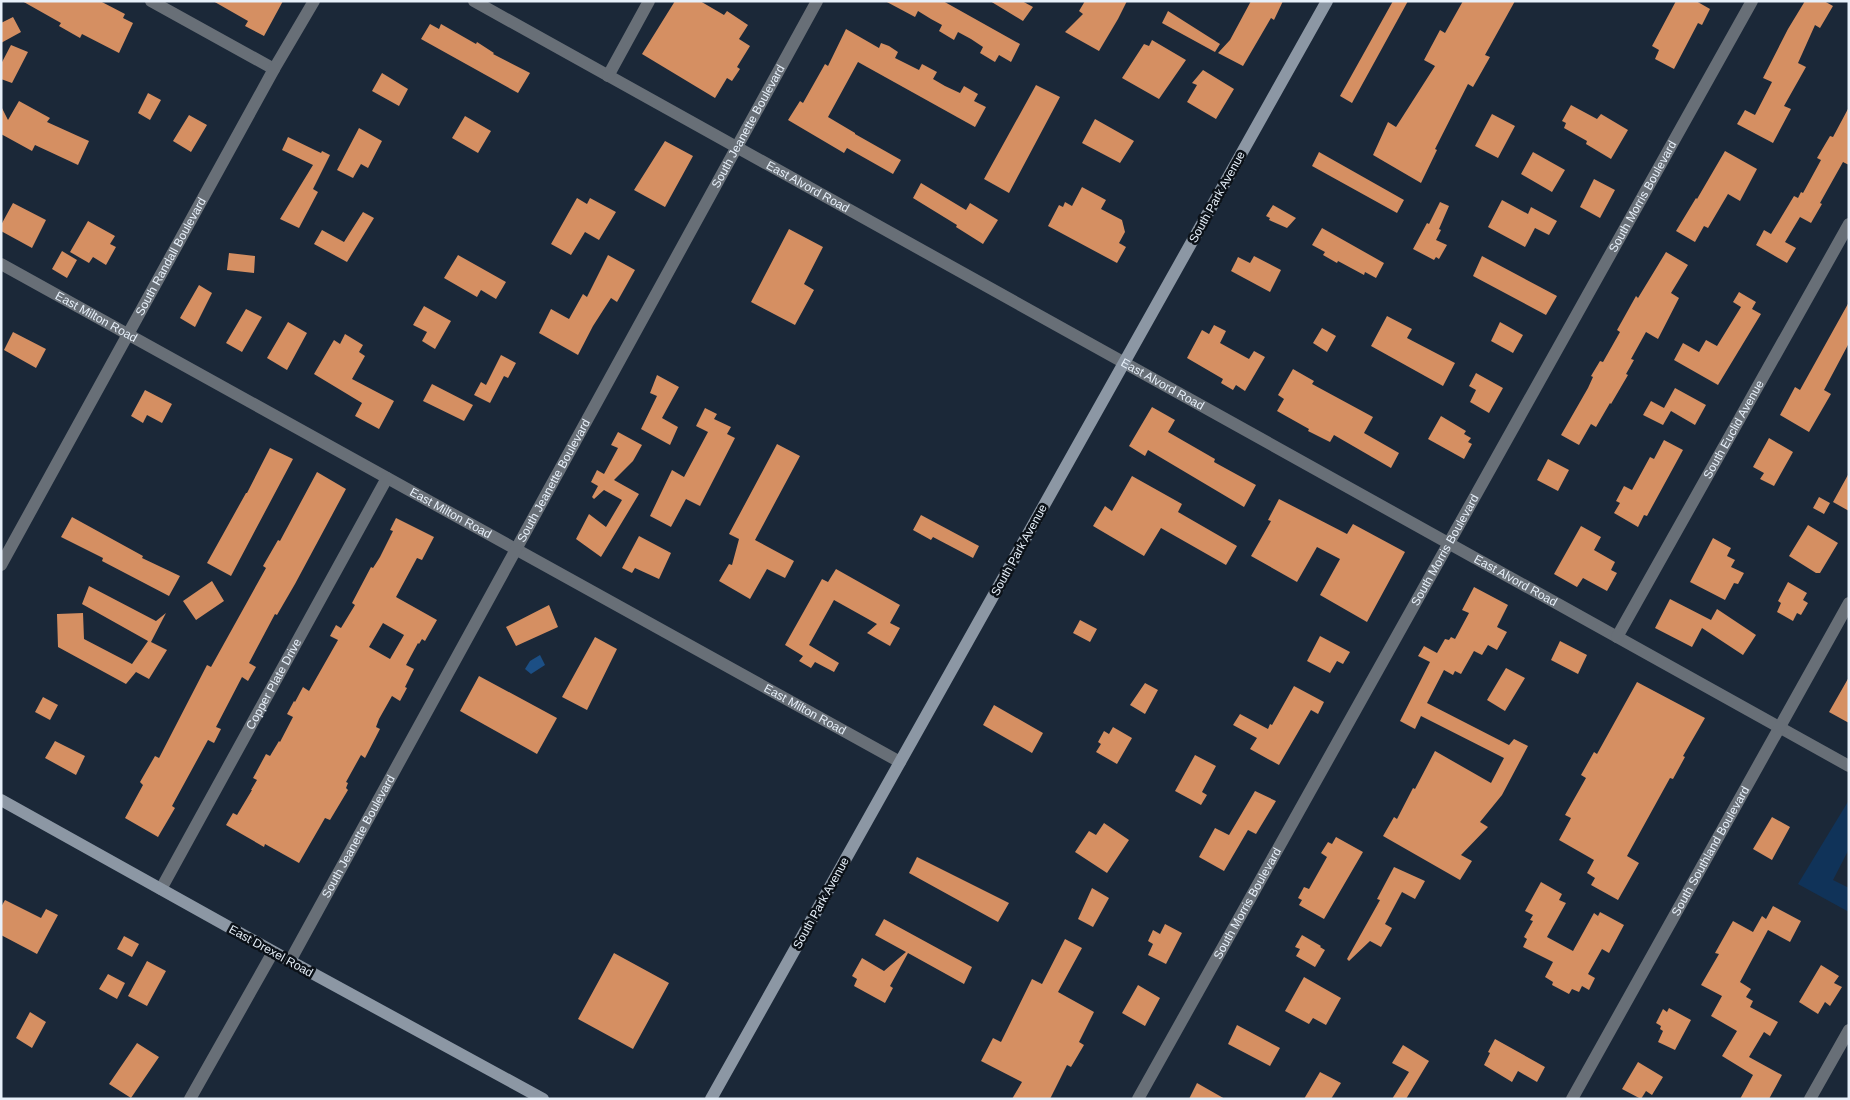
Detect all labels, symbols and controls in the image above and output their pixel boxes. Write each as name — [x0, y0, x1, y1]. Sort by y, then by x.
street label: South Jeanette Boulevard — [709, 62, 788, 190]
street label: South Morris Boulevard — [1606, 138, 1679, 255]
street label: South Park Avenue — [1186, 148, 1248, 245]
street label: East Alvord Road — [764, 158, 852, 215]
street label: South Randall Boulevard — [133, 195, 209, 318]
street label: East Milton Road — [53, 289, 140, 345]
street label: East Alvord Road — [1119, 355, 1207, 413]
street label: South Euclid Avenue — [1700, 378, 1767, 481]
street label: South Jeanette Boulevard — [514, 417, 593, 545]
street label: East Milton Road — [407, 485, 494, 541]
street label: South Morris Boulevard — [1408, 492, 1482, 608]
street label: South Park Avenue — [988, 501, 1050, 598]
street label: East Alvord Road — [1472, 552, 1560, 609]
street label: Copper Plate Drive — [243, 636, 304, 732]
street label: East Milton Road — [761, 681, 848, 738]
street label: South Jeanette Boulevard — [319, 773, 398, 901]
street label: South Southland Boulevard — [1669, 784, 1752, 918]
street label: South Morris Boulevard — [1211, 845, 1284, 962]
street label: South Park Avenue — [790, 854, 852, 951]
street label: East Drexel Road — [226, 922, 316, 980]

